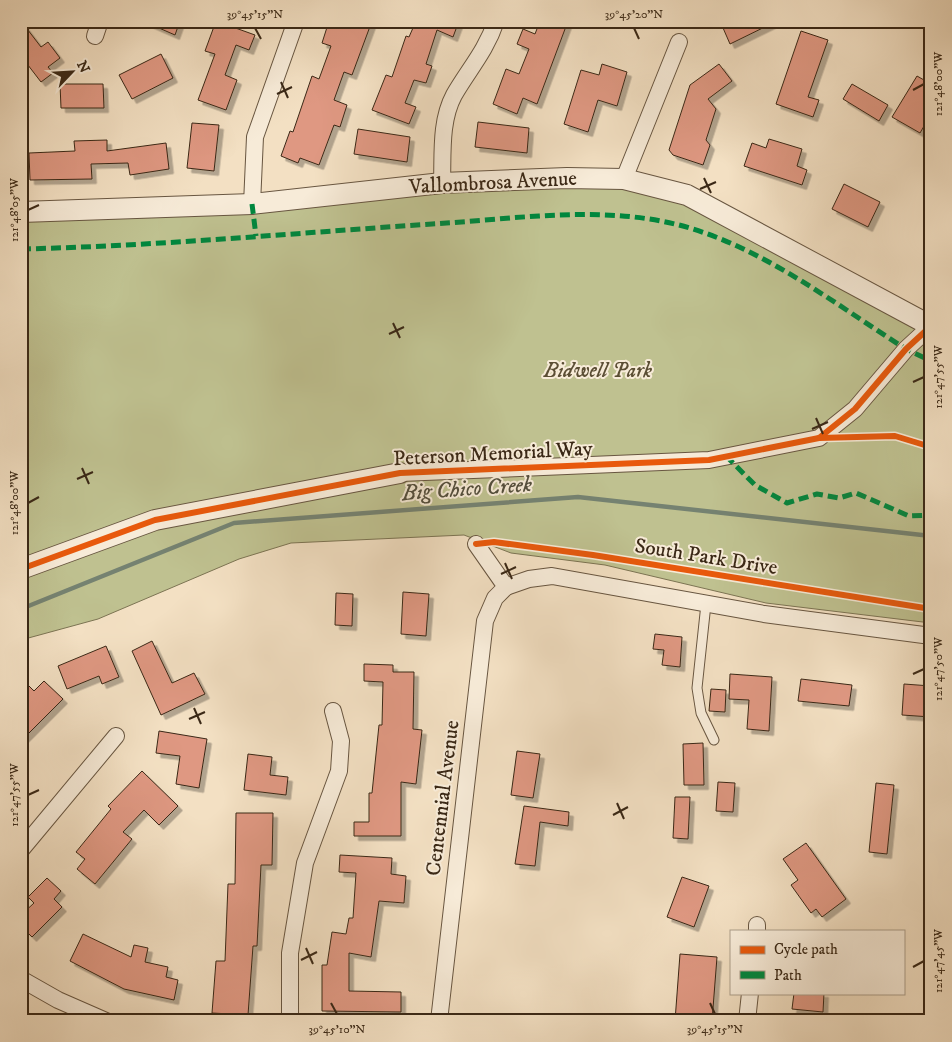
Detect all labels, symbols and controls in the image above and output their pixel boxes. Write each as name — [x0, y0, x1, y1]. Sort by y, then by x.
text: 39°45'15"N — [227, 7, 283, 22]
text: 39°45'20"N — [605, 7, 663, 22]
north arrow — [48, 48, 98, 98]
text: 121°48'00"W — [931, 51, 946, 116]
text: N — [72, 58, 94, 76]
street label: Vallombrosa Avenue — [407, 166, 578, 200]
text: 121°48'05"W — [7, 177, 22, 242]
text: 121°47'55"W — [931, 344, 946, 409]
park label: Bidwell Park — [543, 358, 652, 384]
street label: Peterson Memorial Way — [393, 436, 594, 472]
text: 121°48'00"W — [7, 470, 22, 535]
water label: Big Chico Creek — [400, 471, 534, 507]
street label: South Park Drive — [633, 533, 779, 581]
text: 121°47'50"W — [931, 636, 946, 701]
street label: Centennial Avenue — [421, 718, 465, 877]
text: 121°47'55"W — [7, 762, 22, 827]
text: 121°47'45"W — [931, 928, 946, 993]
legend — [730, 930, 904, 994]
text: Cycle path — [774, 940, 838, 959]
text: Path — [774, 966, 802, 985]
text: 39°45'10"N — [309, 1022, 366, 1037]
text: 39°45'15"N — [687, 1022, 743, 1037]

